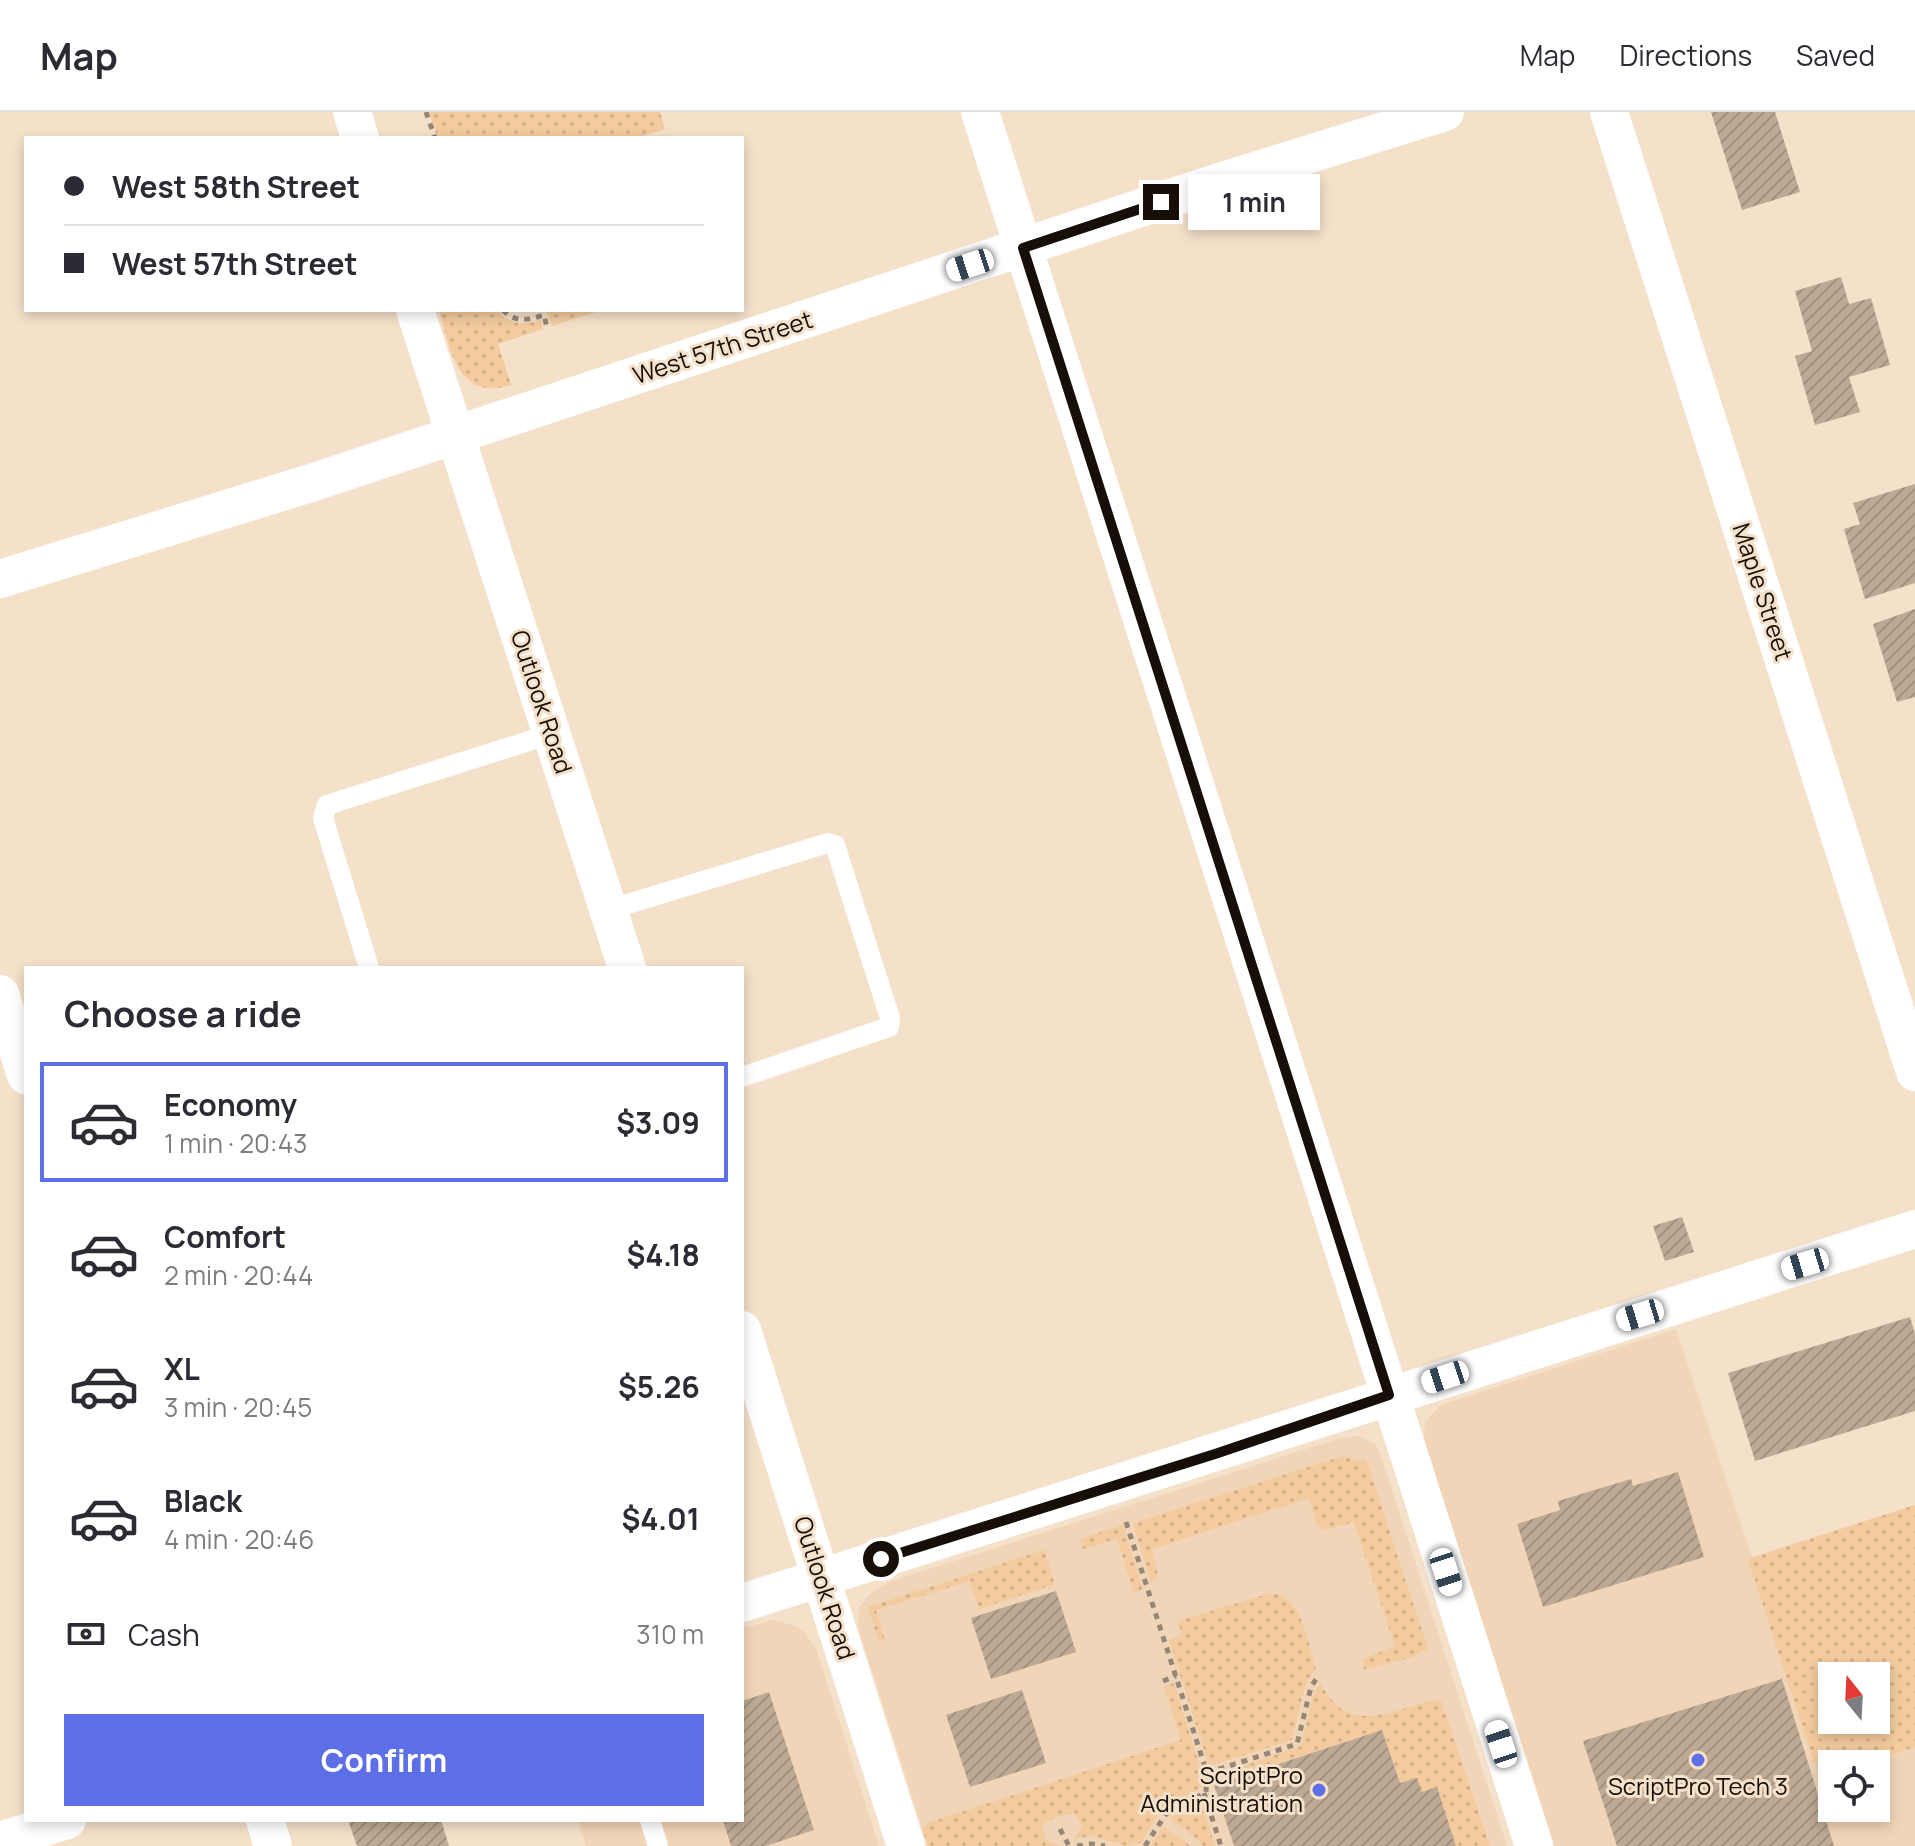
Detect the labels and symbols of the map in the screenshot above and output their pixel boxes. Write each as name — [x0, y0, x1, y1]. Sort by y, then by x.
callout: 1 min — [1189, 174, 1321, 230]
route end — [1143, 184, 1179, 220]
car — [943, 246, 997, 284]
street label: West 57th Street — [628, 302, 817, 391]
street label: Maple Street — [1726, 519, 1801, 664]
street label: Outlook Road — [504, 626, 581, 777]
car — [1779, 1246, 1831, 1282]
car — [1614, 1297, 1666, 1333]
car — [1418, 1358, 1472, 1396]
street label: Outlook Road — [787, 1512, 864, 1663]
route start — [863, 1541, 899, 1577]
car — [1427, 1545, 1465, 1599]
north arrow — [1818, 1662, 1890, 1734]
car — [1482, 1717, 1520, 1771]
marker: ScriptPro Tech 3 — [1689, 1751, 1707, 1769]
place label: ScriptPro Administration — [1140, 1758, 1303, 1819]
place label: ScriptPro Tech 3 — [1608, 1769, 1788, 1802]
marker: ScriptPro Administration — [1310, 1781, 1328, 1799]

